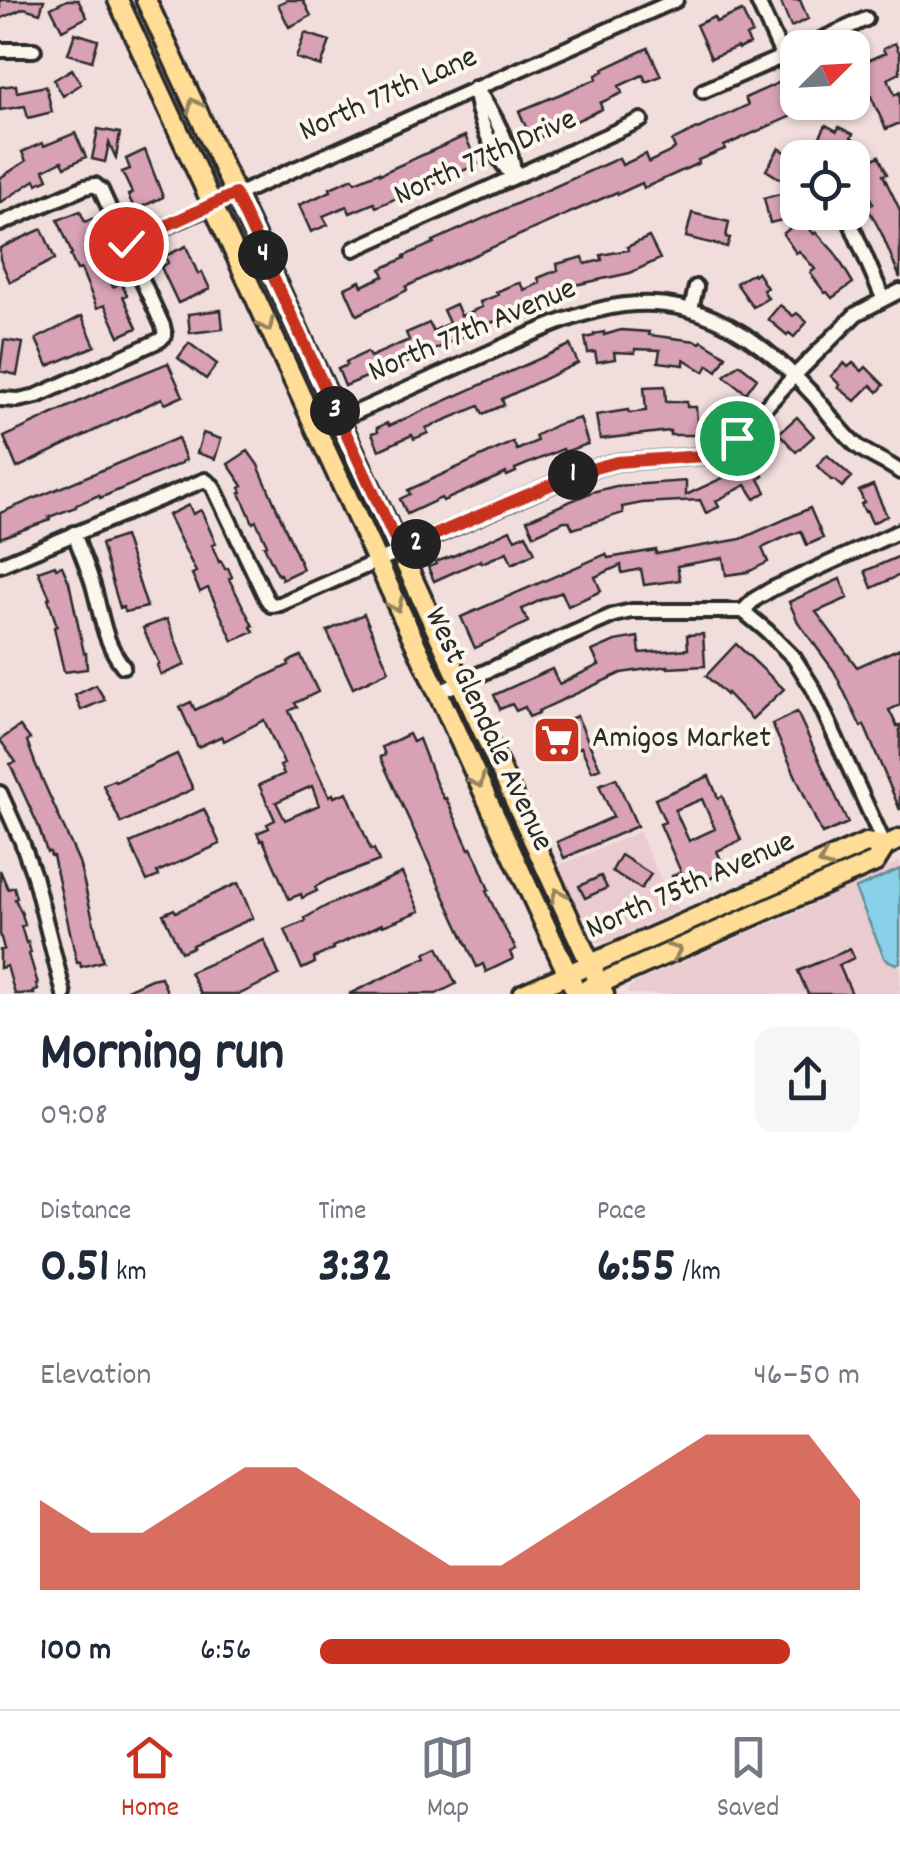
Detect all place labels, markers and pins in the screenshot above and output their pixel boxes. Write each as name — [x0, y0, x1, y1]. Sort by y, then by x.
pin — [84, 202, 169, 287]
pin: 4 — [238, 230, 288, 280]
pin: 3 — [310, 386, 360, 436]
pin — [695, 396, 780, 481]
pin: 1 — [548, 450, 598, 500]
pin: 2 — [391, 519, 441, 569]
supermarket icon: Amigos Market — [531, 714, 583, 766]
place label: Amigos Market — [592, 717, 771, 763]

